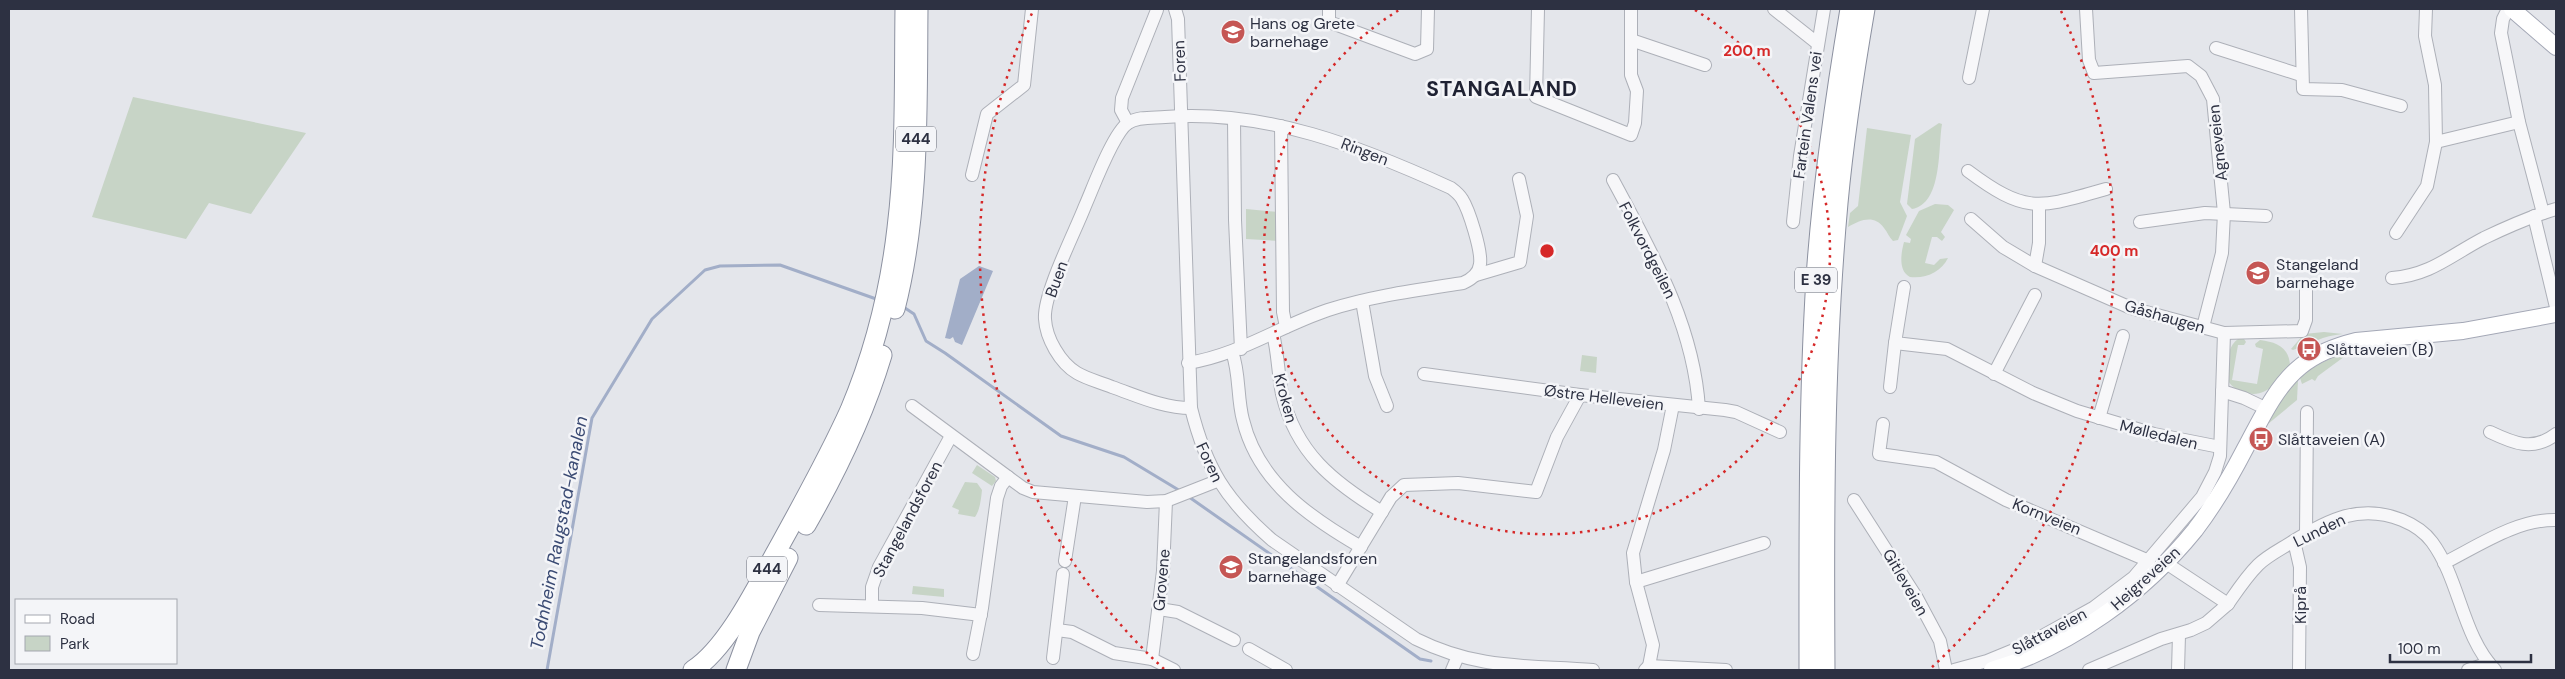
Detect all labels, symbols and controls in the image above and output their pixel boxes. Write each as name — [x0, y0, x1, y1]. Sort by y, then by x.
place label: Hans og Grete barnehage — [1250, 13, 1355, 52]
school or university icon: Hans og Grete barnehage — [1220, 19, 1246, 45]
street label: Foren — [1168, 40, 1191, 82]
text: 200 m — [1723, 41, 1771, 61]
street label: Fartein Valens vei — [1788, 50, 1827, 180]
district label: STANGALAND — [1426, 75, 1578, 103]
street label: Agneveien — [2203, 104, 2232, 182]
road number: 444 — [896, 126, 936, 152]
street label: Ringen — [1338, 133, 1392, 170]
street label: Folkvordgeilen — [1614, 198, 1681, 302]
text: 400 m — [2090, 241, 2138, 261]
centre of rings — [1538, 242, 1556, 260]
place label: Stangeland barnehage — [2276, 254, 2359, 293]
street label: Buen — [1040, 258, 1073, 300]
school or university icon: Stangeland barnehage — [2245, 260, 2271, 286]
road number: E 39 — [1795, 268, 1837, 292]
street label: Gåshaugen — [2122, 295, 2208, 338]
bus stop icon: Slåttaveien (B) — [2296, 336, 2322, 362]
place label: Slåttaveien (B) — [2326, 339, 2433, 360]
street label: Kroken — [1269, 371, 1302, 425]
street label: Østre Helleveien — [1543, 380, 1665, 415]
water label: Todnheim Raugstad-kanalen — [525, 414, 593, 652]
street label: Mølledalen — [2118, 415, 2200, 454]
bus stop icon: Slåttaveien (A) — [2248, 426, 2274, 452]
place label: Slåttaveien (A) — [2278, 429, 2385, 450]
street label: Foren — [1191, 439, 1228, 486]
street label: Stangelandsforen — [868, 457, 947, 581]
street label: Kornveien — [2009, 493, 2084, 540]
street label: Lunden — [2290, 509, 2349, 552]
street label: Heigreveien — [2106, 542, 2184, 615]
street label: Gitleveien — [1878, 545, 1933, 619]
street label: Grovene — [1148, 548, 1175, 612]
place label: Stangelandsforen barnehage — [1248, 548, 1377, 587]
school or university icon: Stangelandsforen barnehage — [1218, 554, 1244, 580]
road number: 444 — [747, 556, 787, 582]
street label: Kiprå — [2290, 586, 2311, 624]
legend — [15, 599, 178, 664]
street label: Slåttaveien — [2008, 603, 2090, 660]
text: Road — [60, 609, 95, 629]
scale bar — [2390, 632, 2531, 664]
text: Park — [60, 634, 90, 654]
text: 100 m — [2398, 639, 2441, 659]

